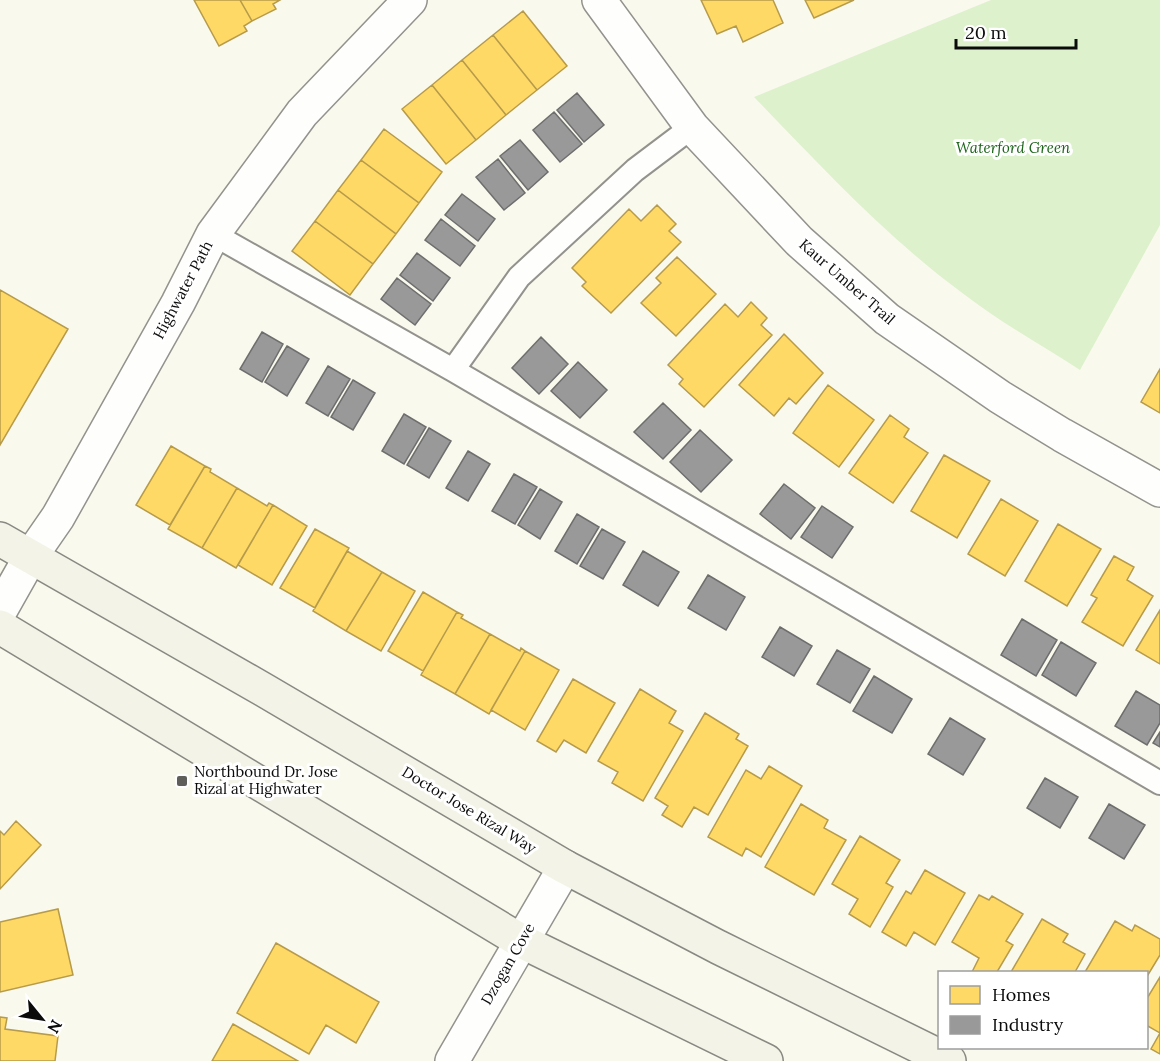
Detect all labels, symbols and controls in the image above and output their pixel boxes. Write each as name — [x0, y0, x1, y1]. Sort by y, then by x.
scale bar — [956, 12, 1076, 50]
text: 20 m — [965, 21, 1007, 44]
park label: Waterford Green — [956, 138, 1071, 157]
street label: Kaur Umber Trail — [795, 235, 899, 329]
street label: Highwater Path — [149, 237, 216, 342]
place label: Northbound Dr. Jose Rizal at Highwater — [194, 762, 338, 798]
street label: Doctor Jose Rizal Way — [399, 762, 540, 857]
marker: Northbound Dr. Jose Rizal at Highwater — [175, 774, 189, 788]
street label: Dzogan Cove — [476, 919, 539, 1008]
legend — [938, 971, 1148, 1049]
text: Homes — [992, 983, 1050, 1006]
north arrow — [12, 989, 72, 1049]
text: Industry — [992, 1013, 1064, 1036]
text: N — [43, 1016, 67, 1037]

